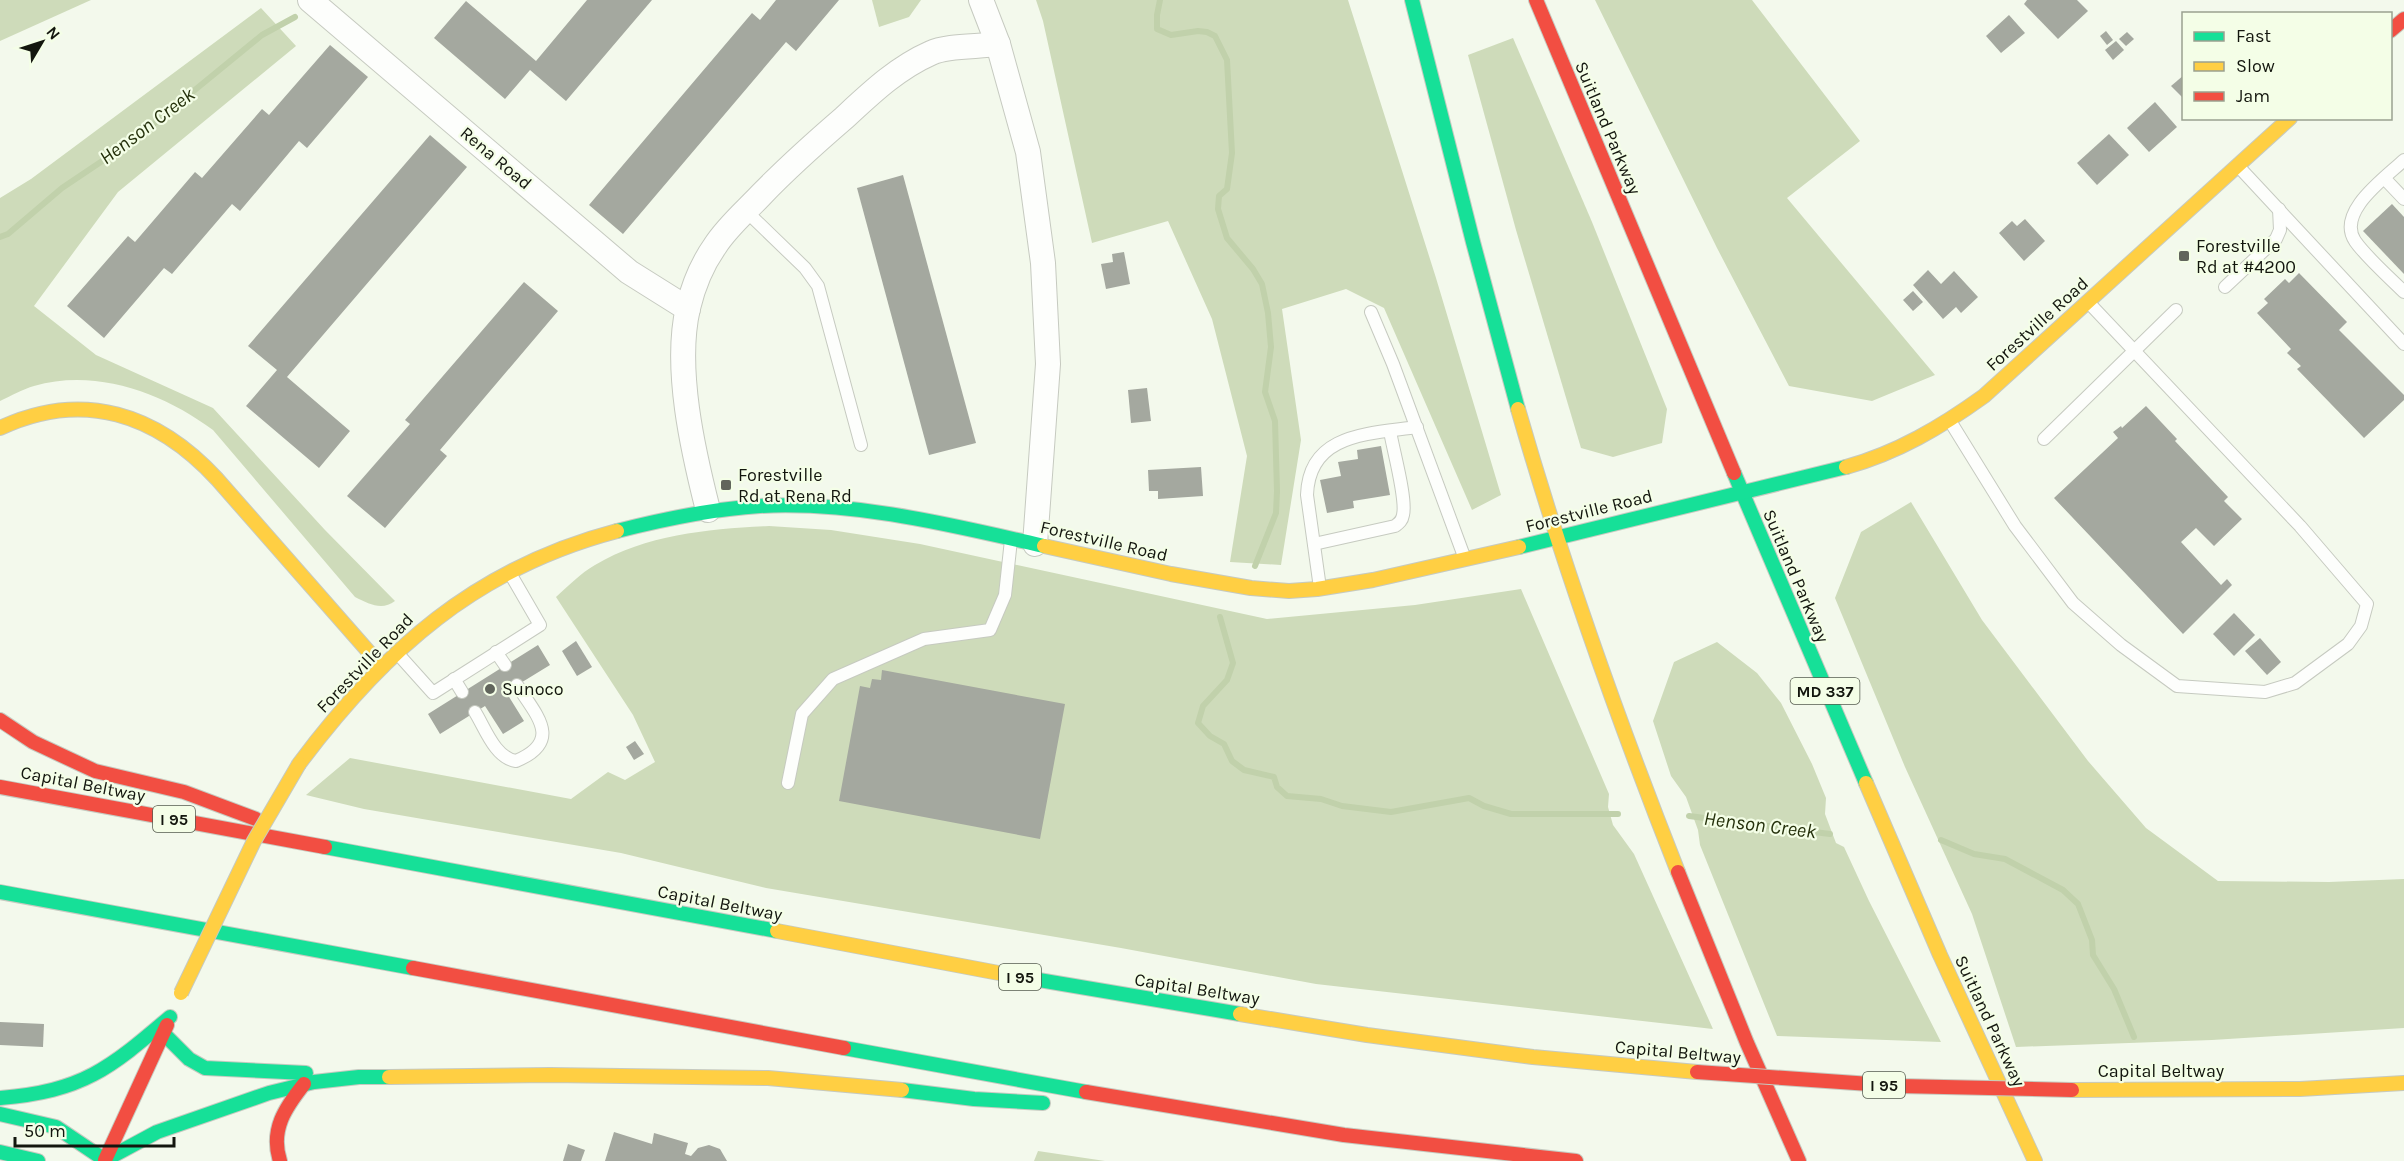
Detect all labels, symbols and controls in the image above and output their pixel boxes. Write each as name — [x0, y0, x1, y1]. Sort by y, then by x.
north arrow — [12, 12, 72, 72]
legend — [2182, 12, 2392, 120]
text: N — [42, 22, 64, 43]
text: Fast — [2236, 25, 2271, 47]
text: Slow — [2236, 55, 2275, 77]
street label: Suitland Parkway — [1570, 58, 1646, 198]
water label: Henson Creek — [95, 82, 200, 169]
text: Jam — [2236, 85, 2270, 107]
street label: Rena Road — [456, 122, 536, 194]
place label: Forestville Rd at #4200 — [2196, 235, 2296, 278]
marker: Forestville Rd at #4200 — [2177, 249, 2191, 263]
street label: Forestville Road — [1981, 272, 2093, 376]
place label: Forestville Rd at Rena Rd — [738, 464, 852, 507]
marker: Forestville Rd at Rena Rd — [719, 478, 733, 492]
street label: Forestville Road — [1523, 485, 1655, 537]
street label: Suitland Parkway — [1758, 506, 1834, 646]
street label: Forestville Road — [1038, 516, 1170, 566]
street label: Forestville Road — [312, 609, 418, 717]
place label: Sunoco — [502, 678, 564, 700]
road number: MD 337 — [1790, 678, 1860, 704]
marker: Sunoco — [483, 682, 497, 696]
street label: Capital Beltway — [19, 761, 148, 807]
road number: I 95 — [153, 806, 195, 832]
water label: Henson Creek — [1702, 807, 1818, 843]
street label: Capital Beltway — [656, 880, 785, 926]
street label: Suitland Parkway — [1950, 952, 2030, 1091]
road number: I 95 — [999, 964, 1041, 990]
street label: Capital Beltway — [1133, 968, 1262, 1010]
street label: Capital Beltway — [1614, 1036, 1743, 1069]
street label: Capital Beltway — [2098, 1060, 2225, 1082]
road number: I 95 — [1863, 1072, 1905, 1098]
scale bar — [15, 1110, 174, 1148]
text: 50 m — [24, 1120, 66, 1142]

